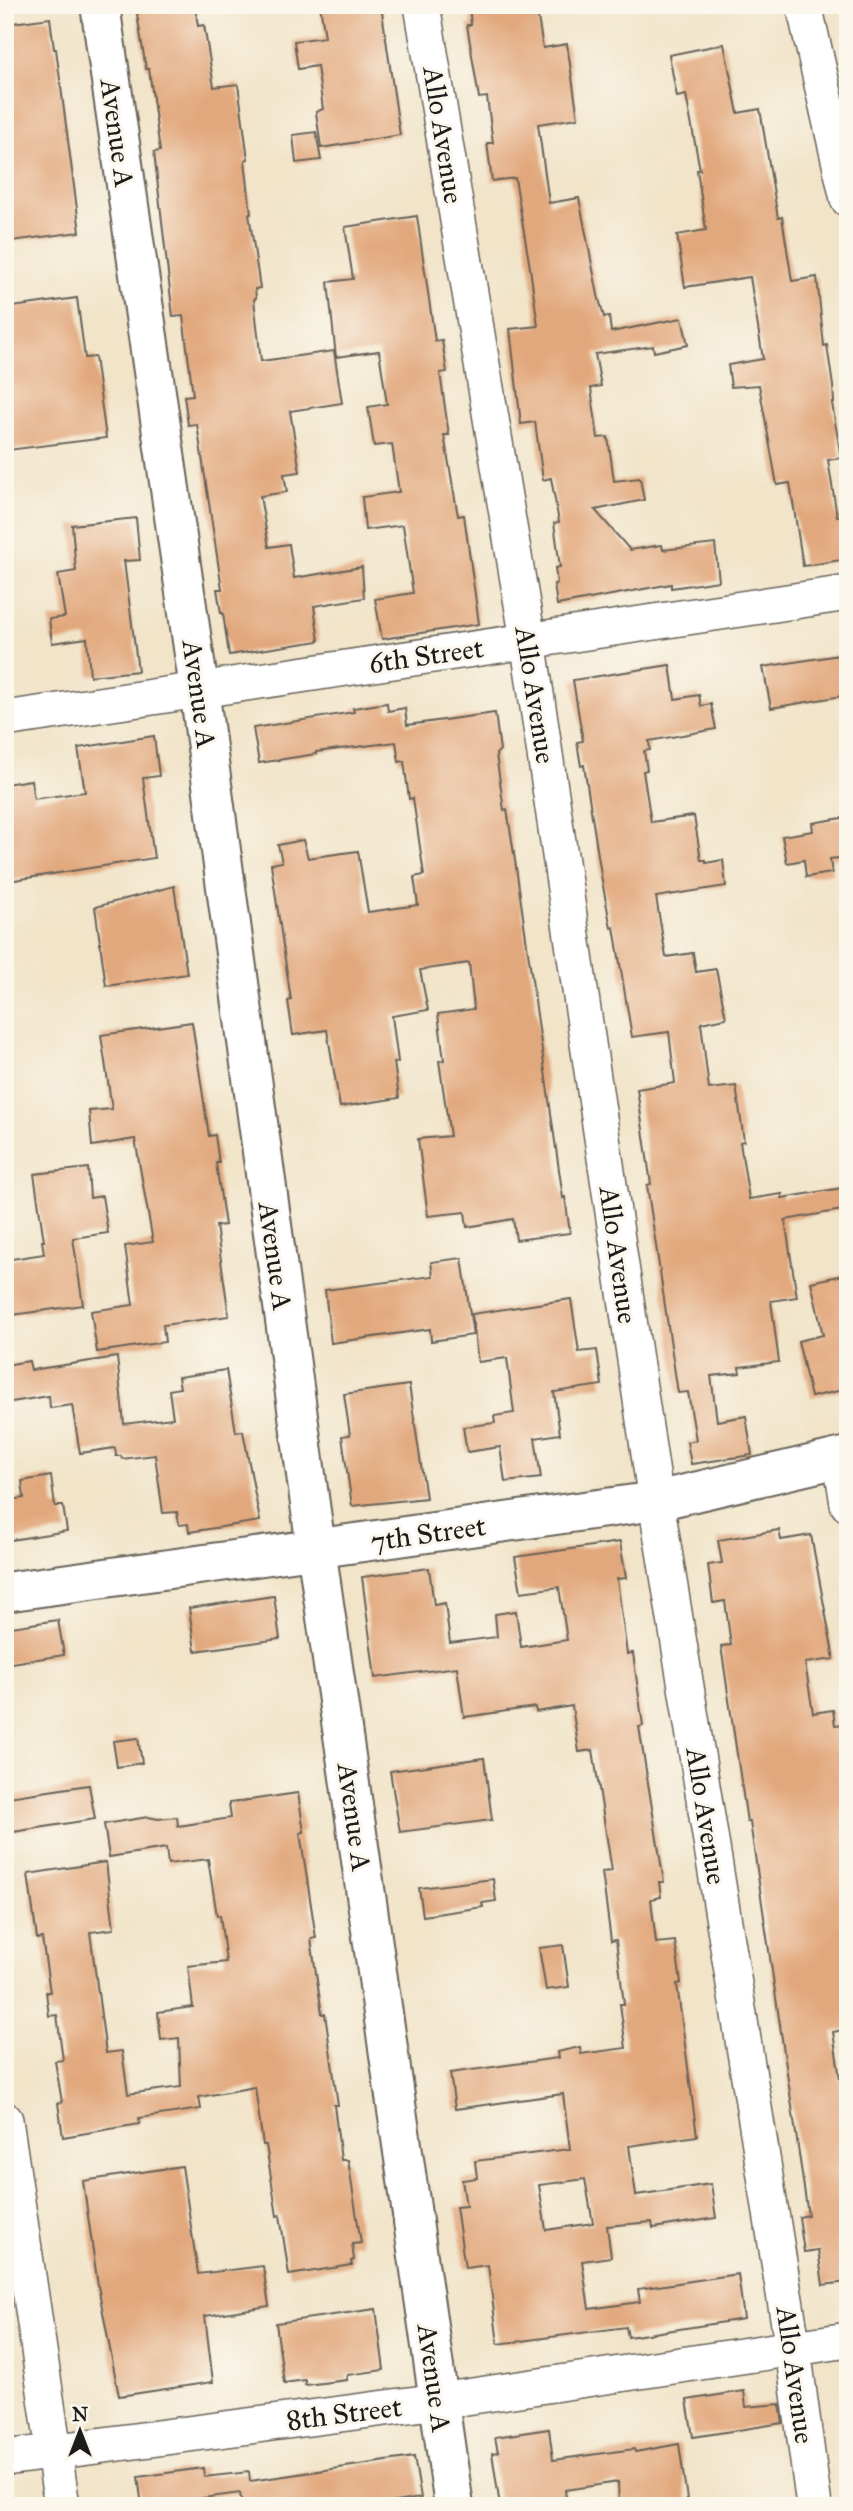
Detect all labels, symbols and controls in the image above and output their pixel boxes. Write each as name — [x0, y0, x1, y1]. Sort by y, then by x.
street label: Allo Avenue — [415, 63, 472, 206]
street label: Avenue A — [92, 76, 142, 190]
street label: Allo Avenue — [507, 623, 564, 766]
street label: 6th Street — [366, 630, 486, 681]
street label: Avenue A — [174, 637, 224, 751]
street label: Allo Avenue — [591, 1183, 645, 1326]
street label: Avenue A — [250, 1199, 300, 1313]
street label: 7th Street — [368, 1508, 488, 1559]
street label: Allo Avenue — [678, 1744, 735, 1887]
street label: Avenue A — [329, 1760, 379, 1874]
street label: Allo Avenue — [768, 2303, 822, 2446]
street label: Avenue A — [409, 2321, 459, 2435]
street label: 8th Street — [284, 2389, 404, 2438]
north arrow — [46, 2396, 116, 2466]
text: N — [72, 2403, 88, 2426]

